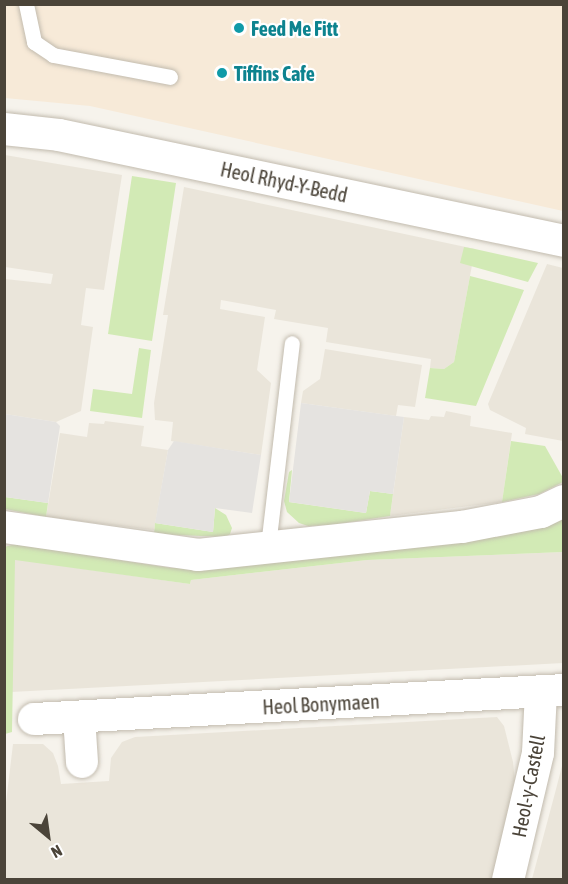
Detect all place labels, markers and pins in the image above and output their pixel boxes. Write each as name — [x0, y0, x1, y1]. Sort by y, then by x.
place label: Feed Me Fitt — [251, 16, 338, 40]
marker: Feed Me Fitt — [232, 21, 246, 35]
place label: Tiffins Cafe — [234, 61, 315, 85]
marker: Tiffins Cafe — [215, 66, 229, 80]

